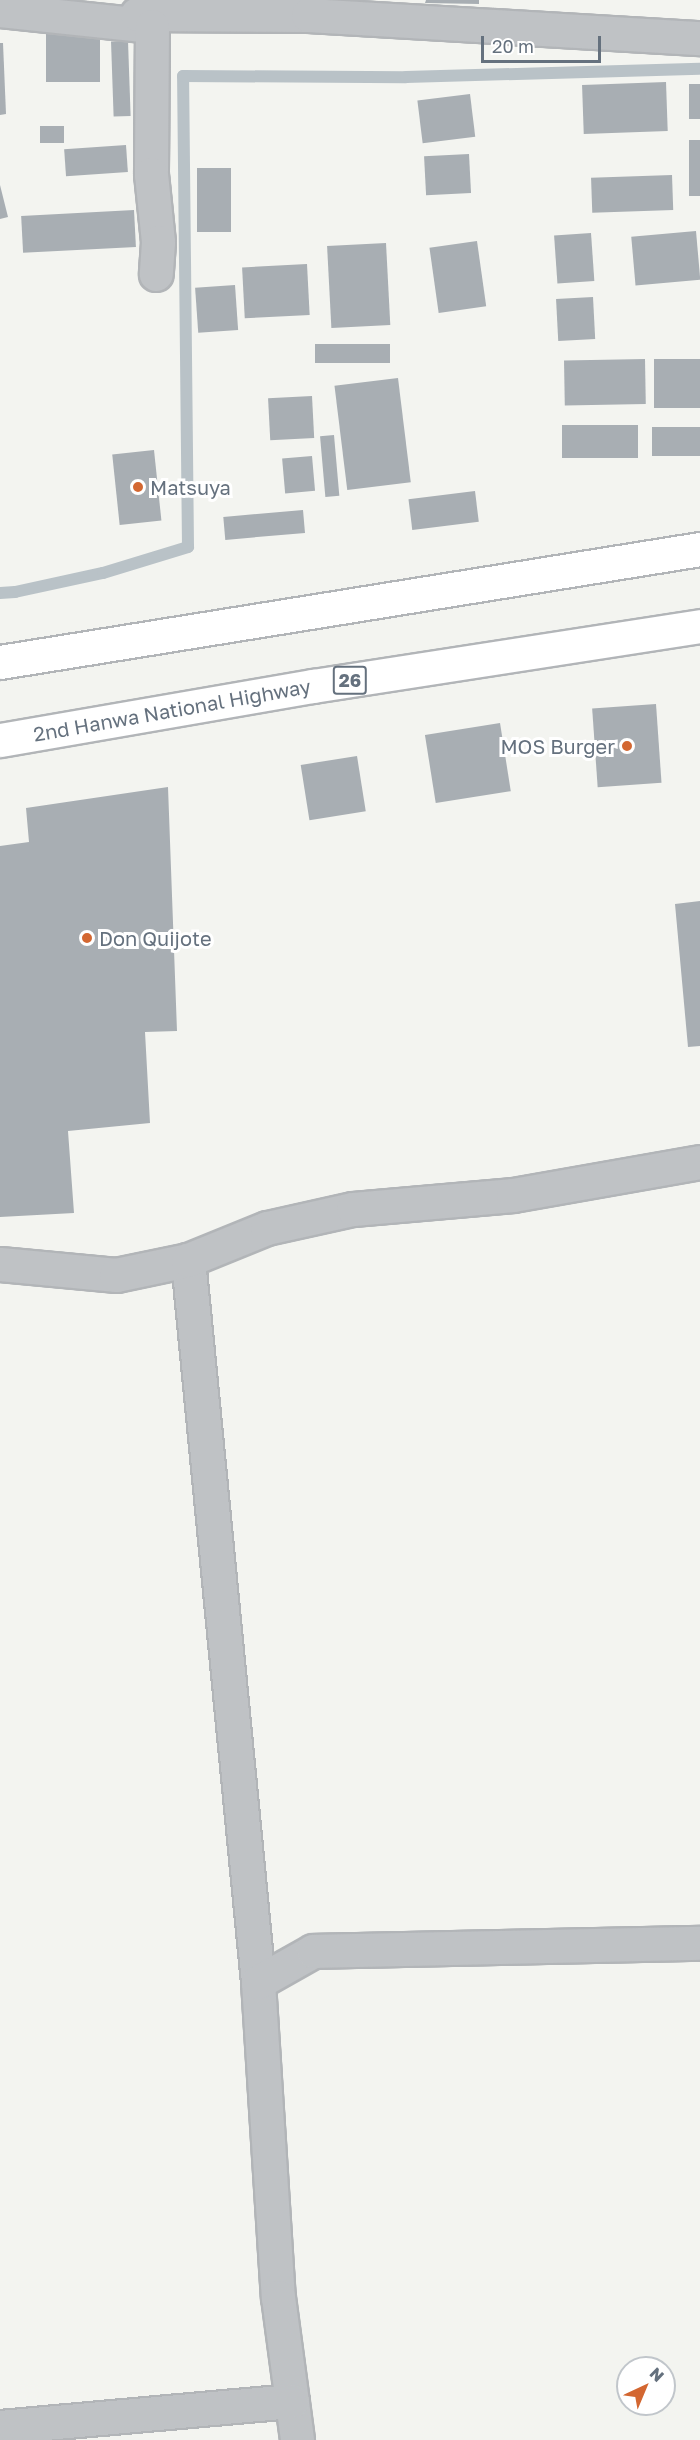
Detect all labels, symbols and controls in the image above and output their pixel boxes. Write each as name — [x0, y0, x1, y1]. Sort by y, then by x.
scale bar — [484, 24, 604, 62]
text: 20 m — [492, 35, 534, 57]
place label: Matsuya — [150, 475, 231, 499]
marker: Matsuya — [131, 480, 145, 494]
road number: 26 — [332, 665, 368, 695]
street label: 2nd Hanwa National Highway — [31, 674, 313, 746]
place label: MOS Burger — [500, 734, 615, 758]
marker: MOS Burger — [620, 739, 634, 753]
place label: Don Quijote — [99, 926, 212, 950]
marker: Don Quijote — [80, 931, 94, 945]
north arrow — [616, 2356, 676, 2416]
text: N — [646, 2363, 668, 2386]

